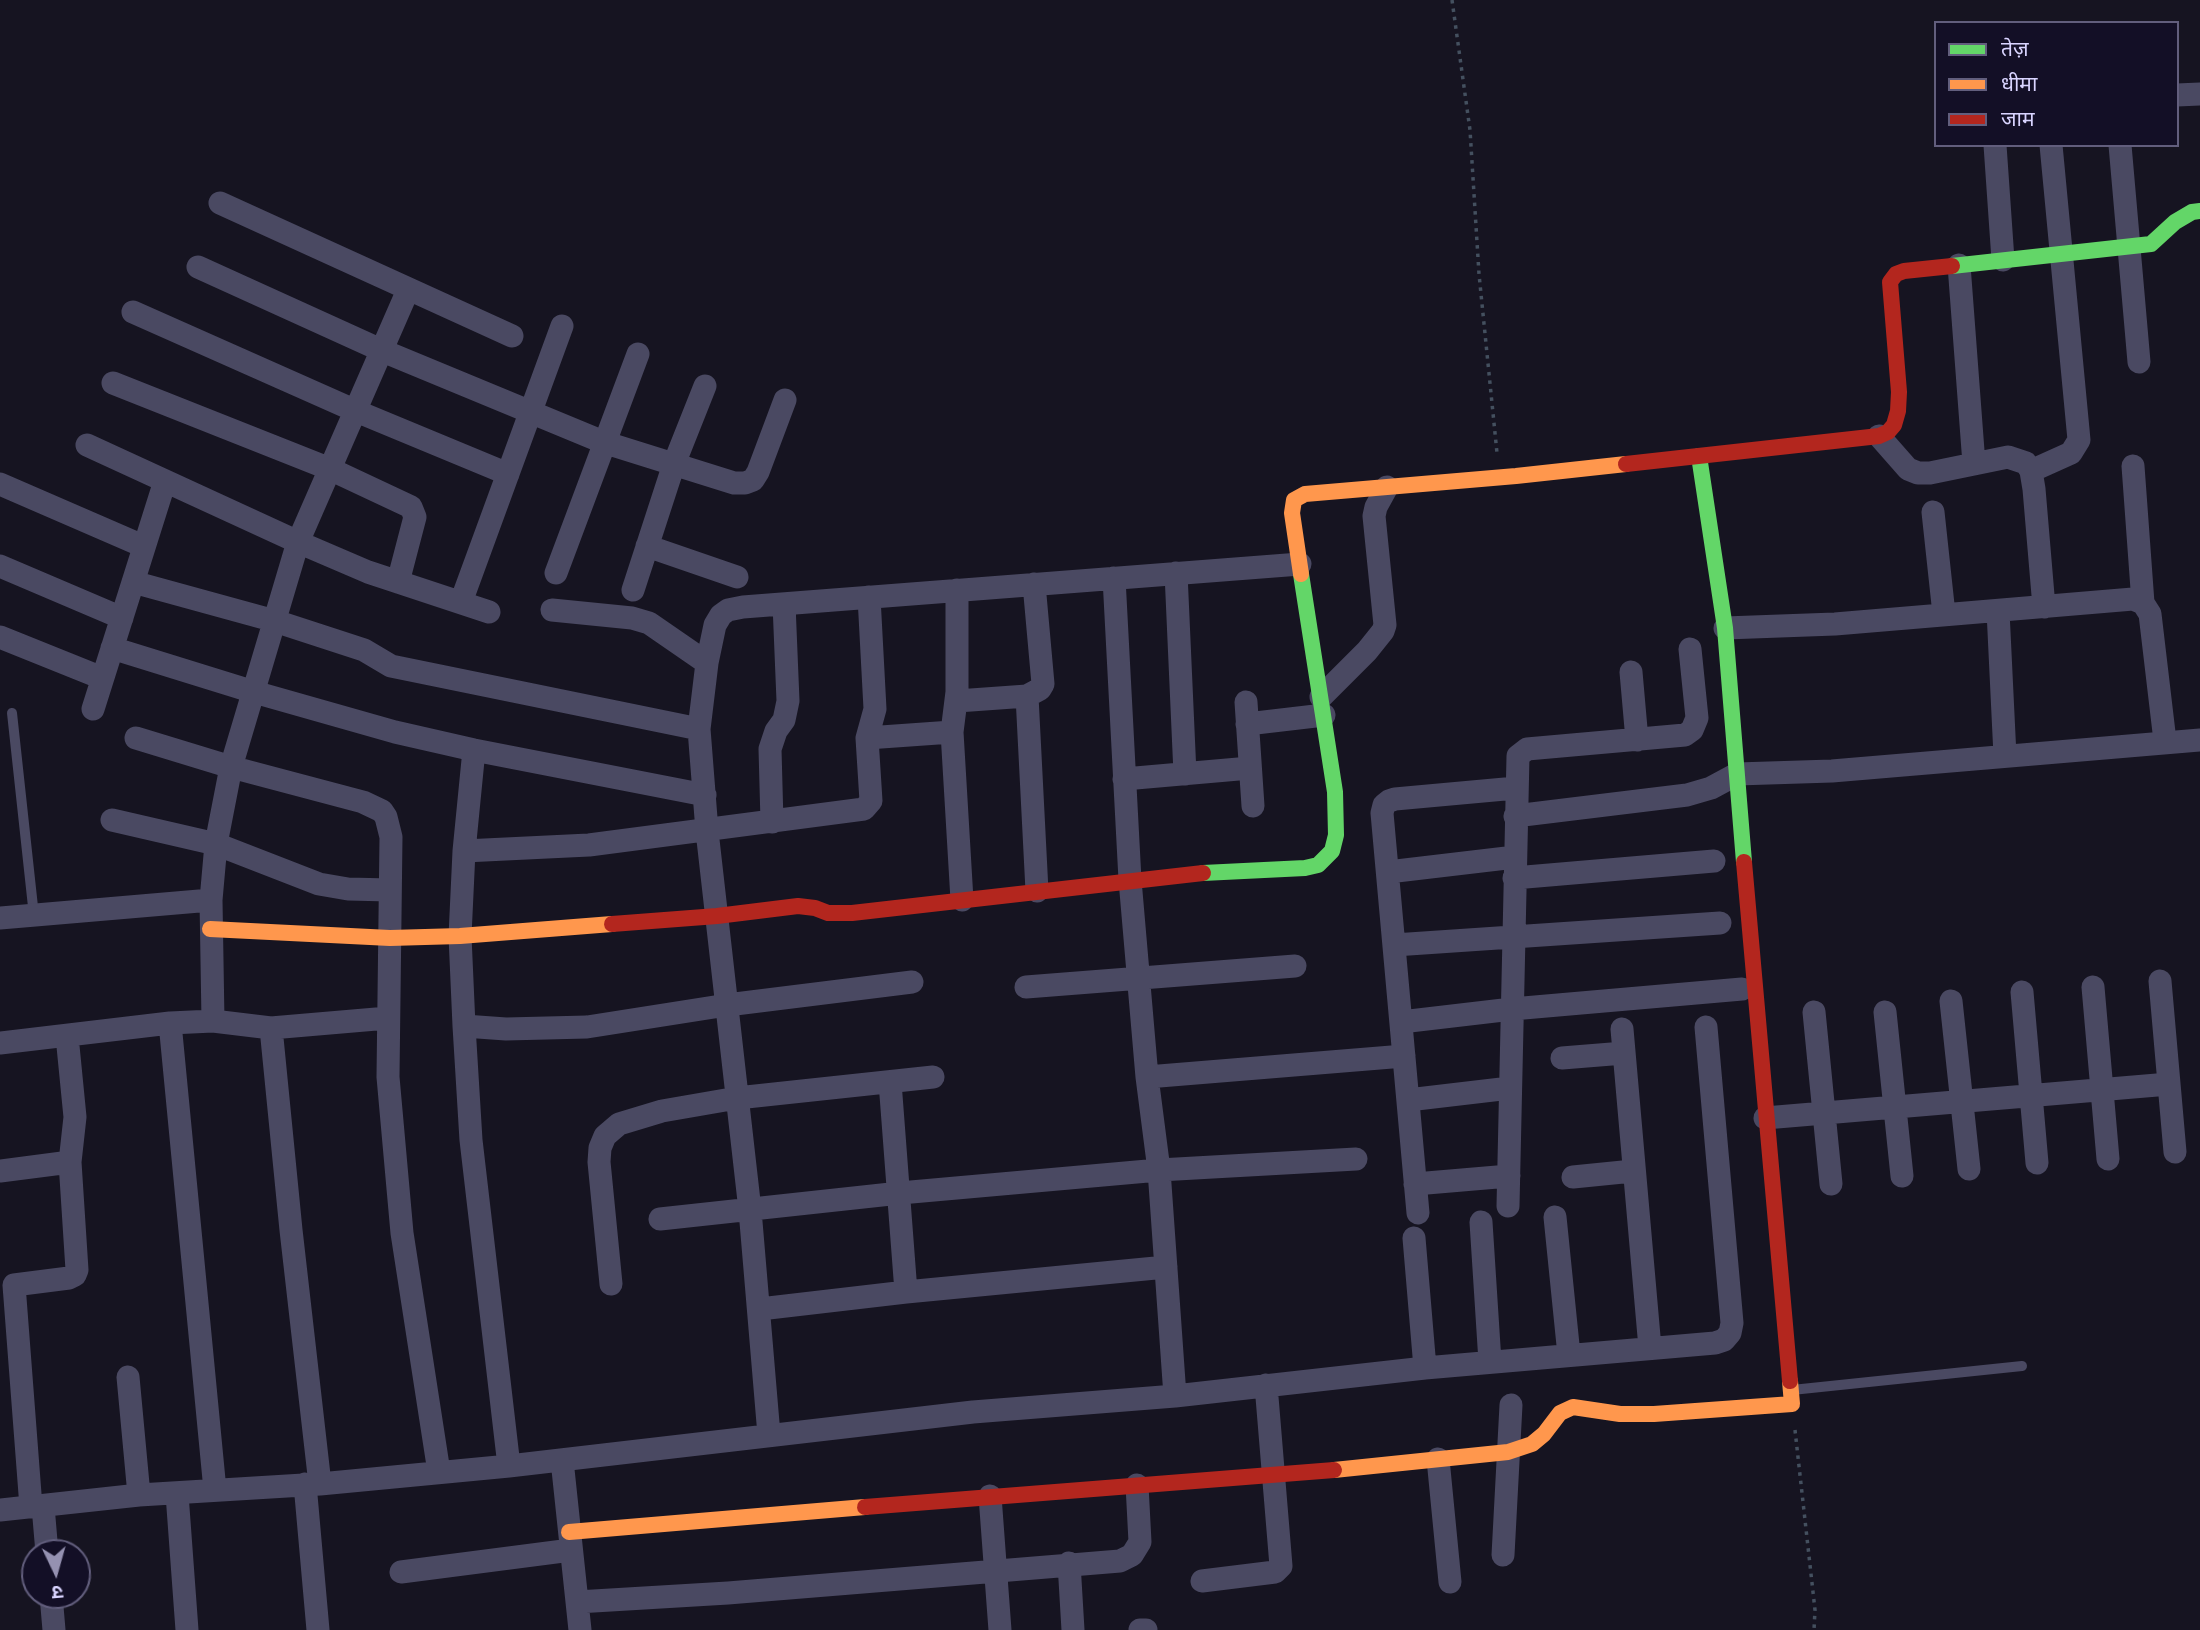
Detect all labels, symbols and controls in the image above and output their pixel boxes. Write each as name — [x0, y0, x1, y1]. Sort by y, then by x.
legend — [1934, 21, 2179, 147]
text: तेज़ — [2001, 35, 2029, 62]
text: धीमा — [2001, 70, 2037, 97]
text: जाम — [2001, 105, 2035, 132]
north arrow — [21, 1539, 91, 1609]
text: उ — [51, 1580, 64, 1605]

